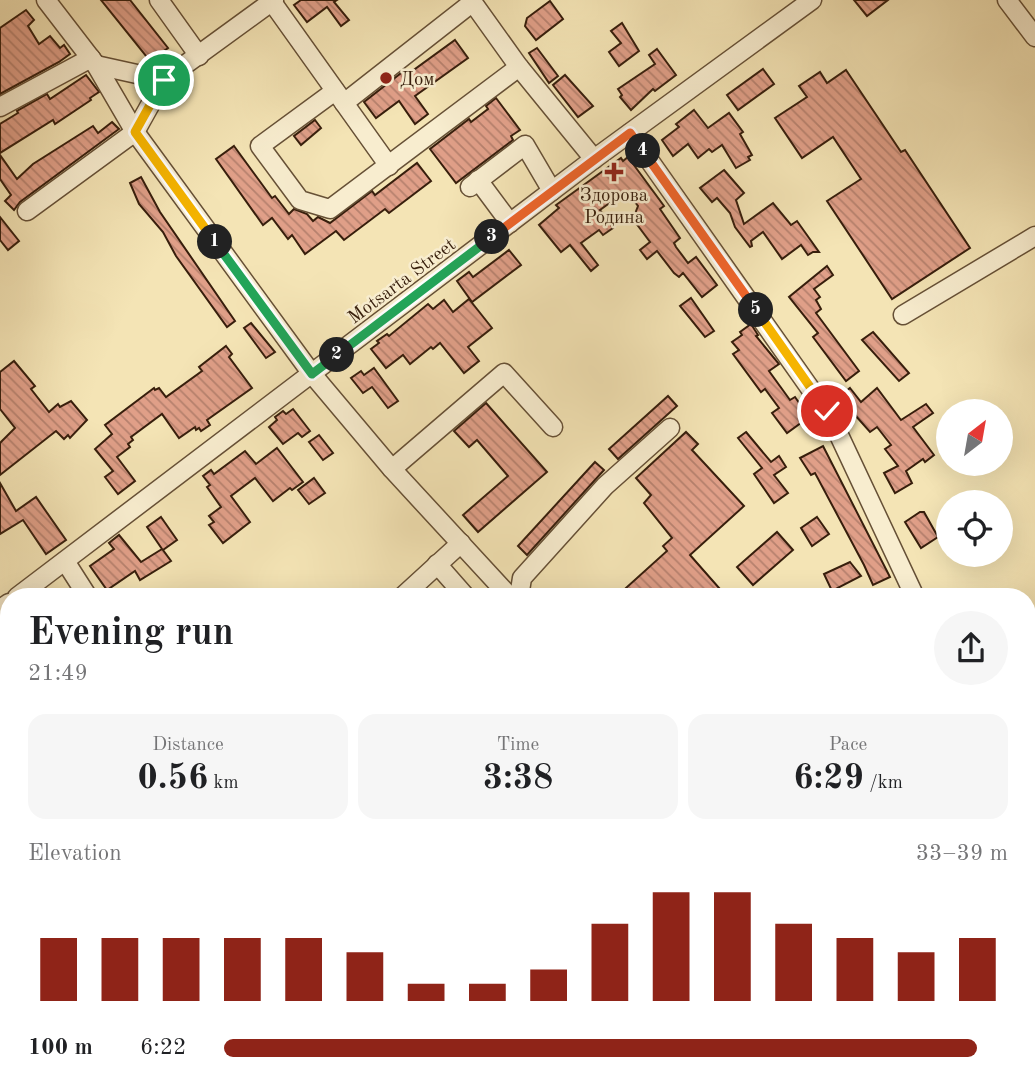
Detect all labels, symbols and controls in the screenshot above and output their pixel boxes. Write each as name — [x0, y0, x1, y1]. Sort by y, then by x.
pin — [134, 50, 194, 110]
icon: arrive — [145, 61, 183, 99]
marker: Дом — [378, 70, 394, 86]
place label: Дом — [400, 71, 434, 90]
pin: 4 — [626, 134, 660, 168]
text: 4 — [637, 141, 648, 160]
marker: Здорова Родина — [606, 164, 622, 180]
place label: Здорова Родина — [580, 187, 649, 228]
pin: 3 — [475, 219, 510, 254]
pin: 1 — [198, 224, 232, 260]
text: 3 — [486, 227, 497, 246]
text: 1 — [209, 232, 220, 251]
street label: Motsarta Street — [345, 236, 460, 328]
pin: 5 — [738, 292, 774, 328]
text: 5 — [750, 300, 761, 319]
pin: 2 — [320, 338, 354, 372]
text: 2 — [331, 345, 342, 364]
pin — [797, 381, 857, 441]
icon: check — [808, 392, 846, 430]
north arrow — [936, 399, 1013, 476]
map controls — [936, 399, 1013, 567]
button: locate — [936, 490, 1013, 567]
button: share — [934, 611, 1008, 685]
text: Evening run — [28, 615, 234, 653]
text: 21:49 — [28, 662, 88, 685]
text: Distance — [152, 736, 224, 755]
text: Time — [497, 736, 539, 755]
text: Pace — [829, 736, 867, 755]
text: 0.56 — [138, 761, 208, 796]
text: 3:38 — [483, 761, 553, 796]
text: 6:29 — [793, 761, 864, 796]
text: km — [208, 774, 239, 793]
text: /km — [864, 774, 903, 793]
text: Elevation — [28, 842, 122, 865]
text: 33–39 m — [916, 842, 1008, 865]
text: 100 m — [28, 1036, 93, 1059]
text: 6:22 — [140, 1036, 186, 1059]

